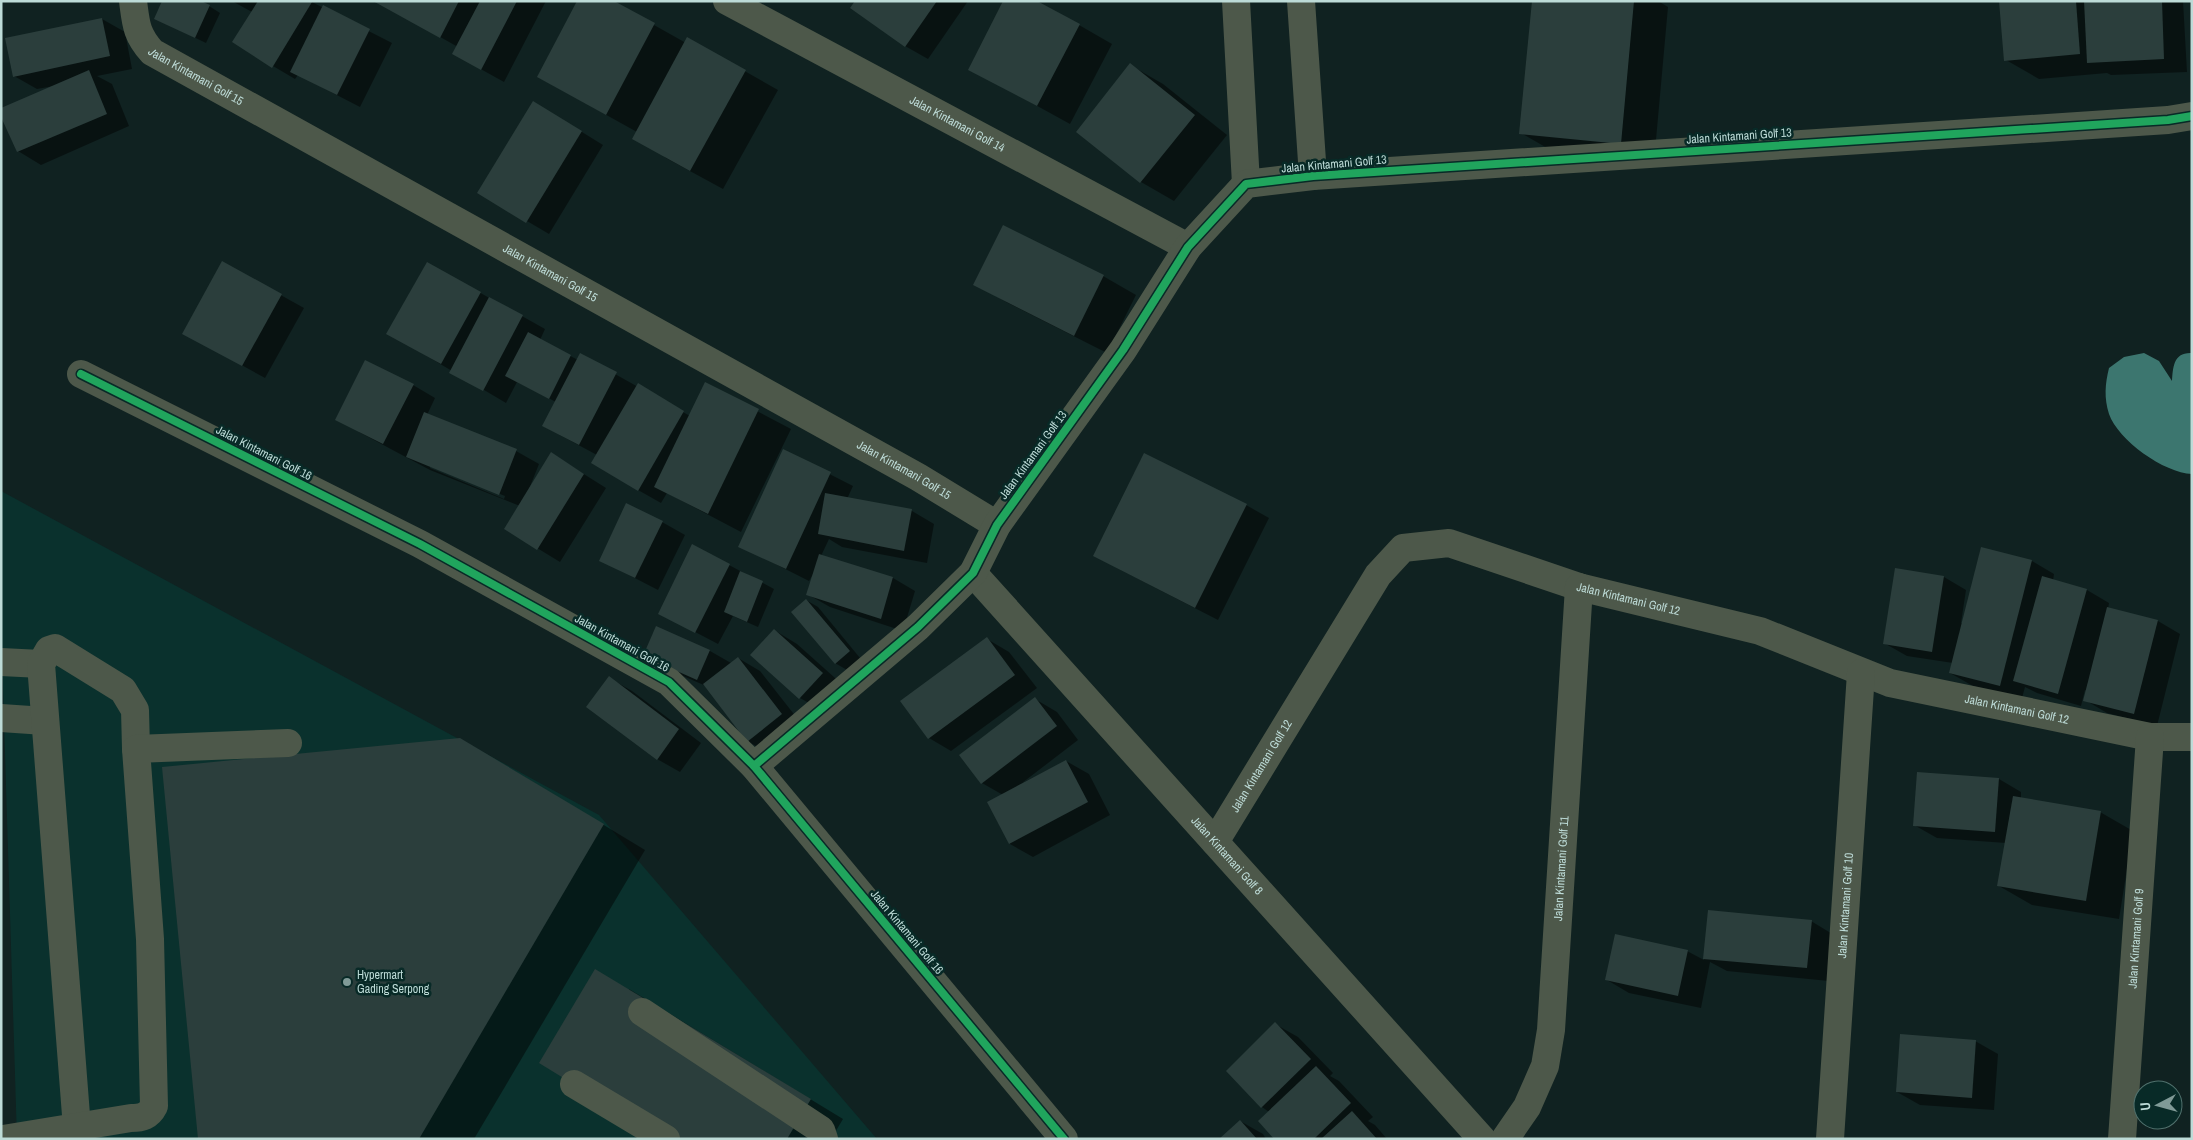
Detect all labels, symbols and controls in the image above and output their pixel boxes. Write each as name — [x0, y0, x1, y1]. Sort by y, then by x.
street label: Jalan Kintamani Golf 15 — [144, 45, 247, 109]
street label: Jalan Kintamani Golf 14 — [907, 92, 1008, 156]
street label: Jalan Kintamani Golf 13 — [1686, 124, 1792, 148]
street label: Jalan Kintamani Golf 13 — [1281, 151, 1387, 177]
street label: Jalan Kintamani Golf 15 — [500, 240, 601, 306]
street label: Jalan Kintamani Golf 13 — [995, 408, 1071, 502]
street label: Jalan Kintamani Golf 16 — [213, 422, 315, 484]
street label: Jalan Kintamani Golf 15 — [854, 437, 954, 503]
street label: Jalan Kintamani Golf 12 — [1575, 579, 1682, 619]
street label: Jalan Kintamani Golf 16 — [572, 610, 672, 676]
street label: Jalan Kintamani Golf 12 — [1963, 691, 2070, 728]
street label: Jalan Kintamani Golf 12 — [1227, 717, 1296, 815]
street label: Jalan Kintamani Golf 8 — [1188, 813, 1267, 898]
street label: Jalan Kintamani Golf 11 — [1550, 815, 1573, 921]
street label: Jalan Kintamani Golf 10 — [1834, 852, 1857, 959]
street label: Jalan Kintamani Golf 16 — [867, 886, 947, 978]
street label: Jalan Kintamani Golf 9 — [2124, 888, 2147, 989]
place label: Hypermart Gading Serpong — [357, 967, 430, 997]
marker: Hypermart Gading Serpong — [341, 976, 353, 988]
north arrow — [2133, 1080, 2183, 1130]
text: U — [2136, 1101, 2154, 1111]

